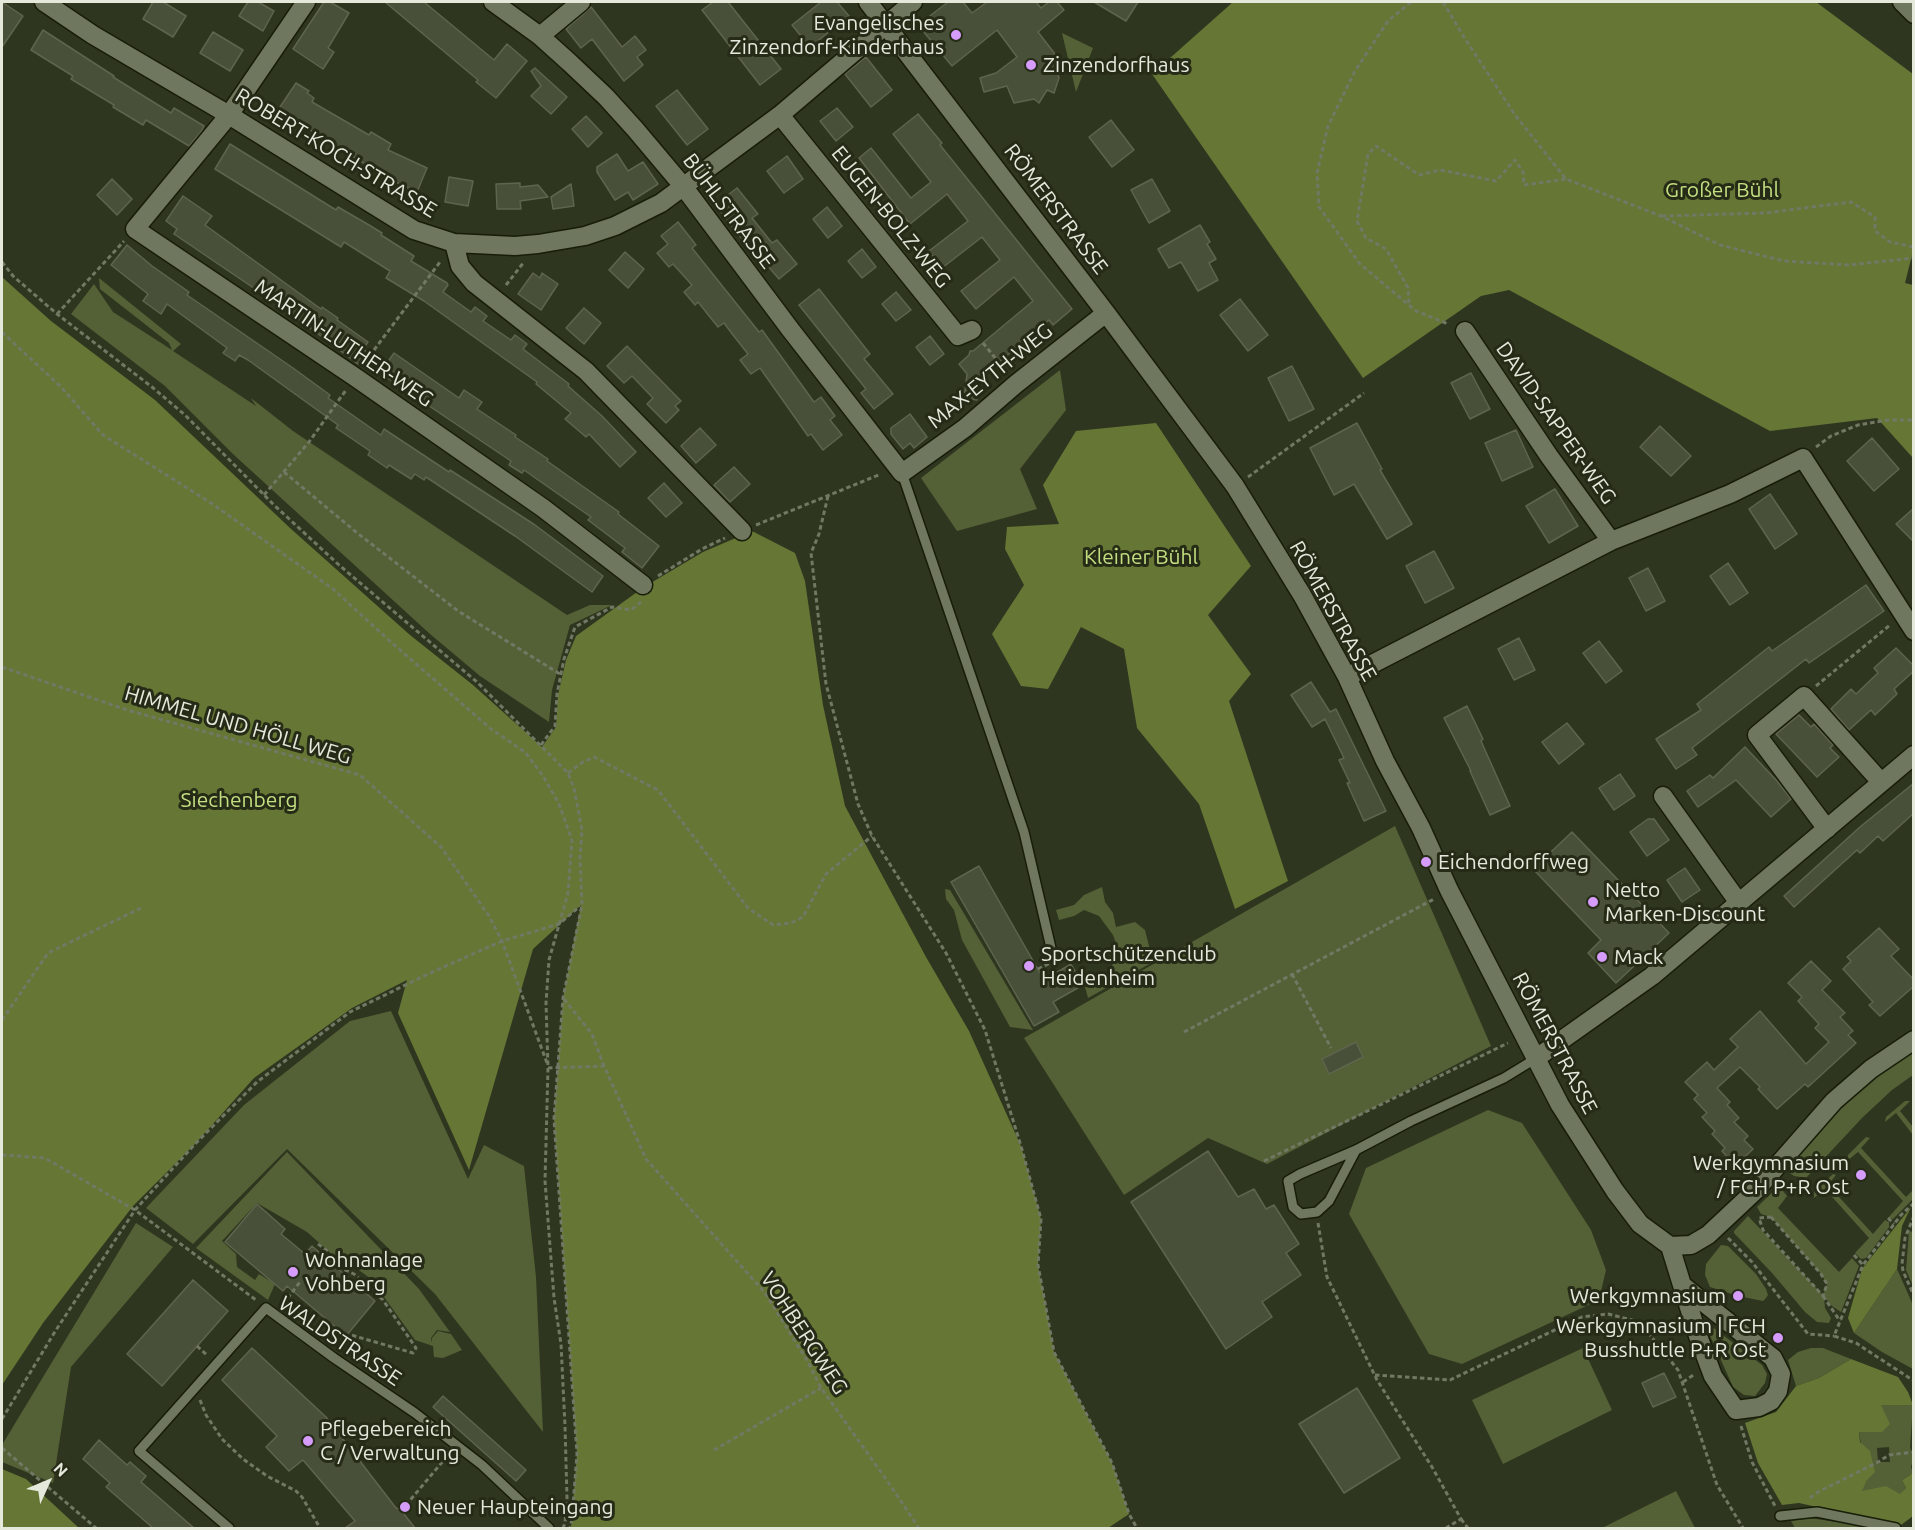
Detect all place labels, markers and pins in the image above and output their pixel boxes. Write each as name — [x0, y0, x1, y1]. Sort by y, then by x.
place label: Evangelisches Zinzendorf-Kinderhaus — [730, 10, 944, 60]
marker: Evangelisches Zinzendorf-Kinderhaus — [949, 28, 963, 42]
place label: Zinzendorfhaus — [1043, 52, 1190, 78]
marker: Zinzendorfhaus — [1024, 58, 1038, 72]
place label: Eichendorffweg — [1438, 849, 1589, 875]
marker: Eichendorffweg — [1419, 855, 1433, 869]
place label: Netto Marken-Discount — [1605, 877, 1765, 927]
marker: Netto Marken-Discount — [1586, 895, 1600, 909]
place label: Sportschützenclub Heidenheim — [1041, 941, 1216, 991]
place label: Mack — [1614, 944, 1663, 970]
marker: Mack — [1595, 950, 1609, 964]
marker: Sportschützenclub Heidenheim — [1022, 959, 1036, 973]
place label: Werkgymnasium / FCH P+R Ost — [1693, 1150, 1849, 1200]
marker: Werkgymnasium / FCH P+R Ost — [1854, 1168, 1868, 1182]
place label: Wohnanlage Vohberg — [305, 1247, 423, 1297]
marker: Wohnanlage Vohberg — [286, 1265, 300, 1279]
place label: Werkgymnasium — [1570, 1283, 1726, 1309]
marker: Werkgymnasium — [1731, 1289, 1745, 1303]
place label: Werkgymnasium | FCH Busshuttle P+R Ost — [1556, 1313, 1766, 1363]
marker: Werkgymnasium | FCH Busshuttle P+R Ost — [1771, 1331, 1785, 1345]
place label: Pflegebereich C / Verwaltung — [320, 1416, 460, 1466]
marker: Pflegebereich C / Verwaltung — [301, 1434, 315, 1448]
place label: Neuer Haupteingang — [417, 1494, 613, 1520]
marker: Neuer Haupteingang — [398, 1500, 412, 1514]

